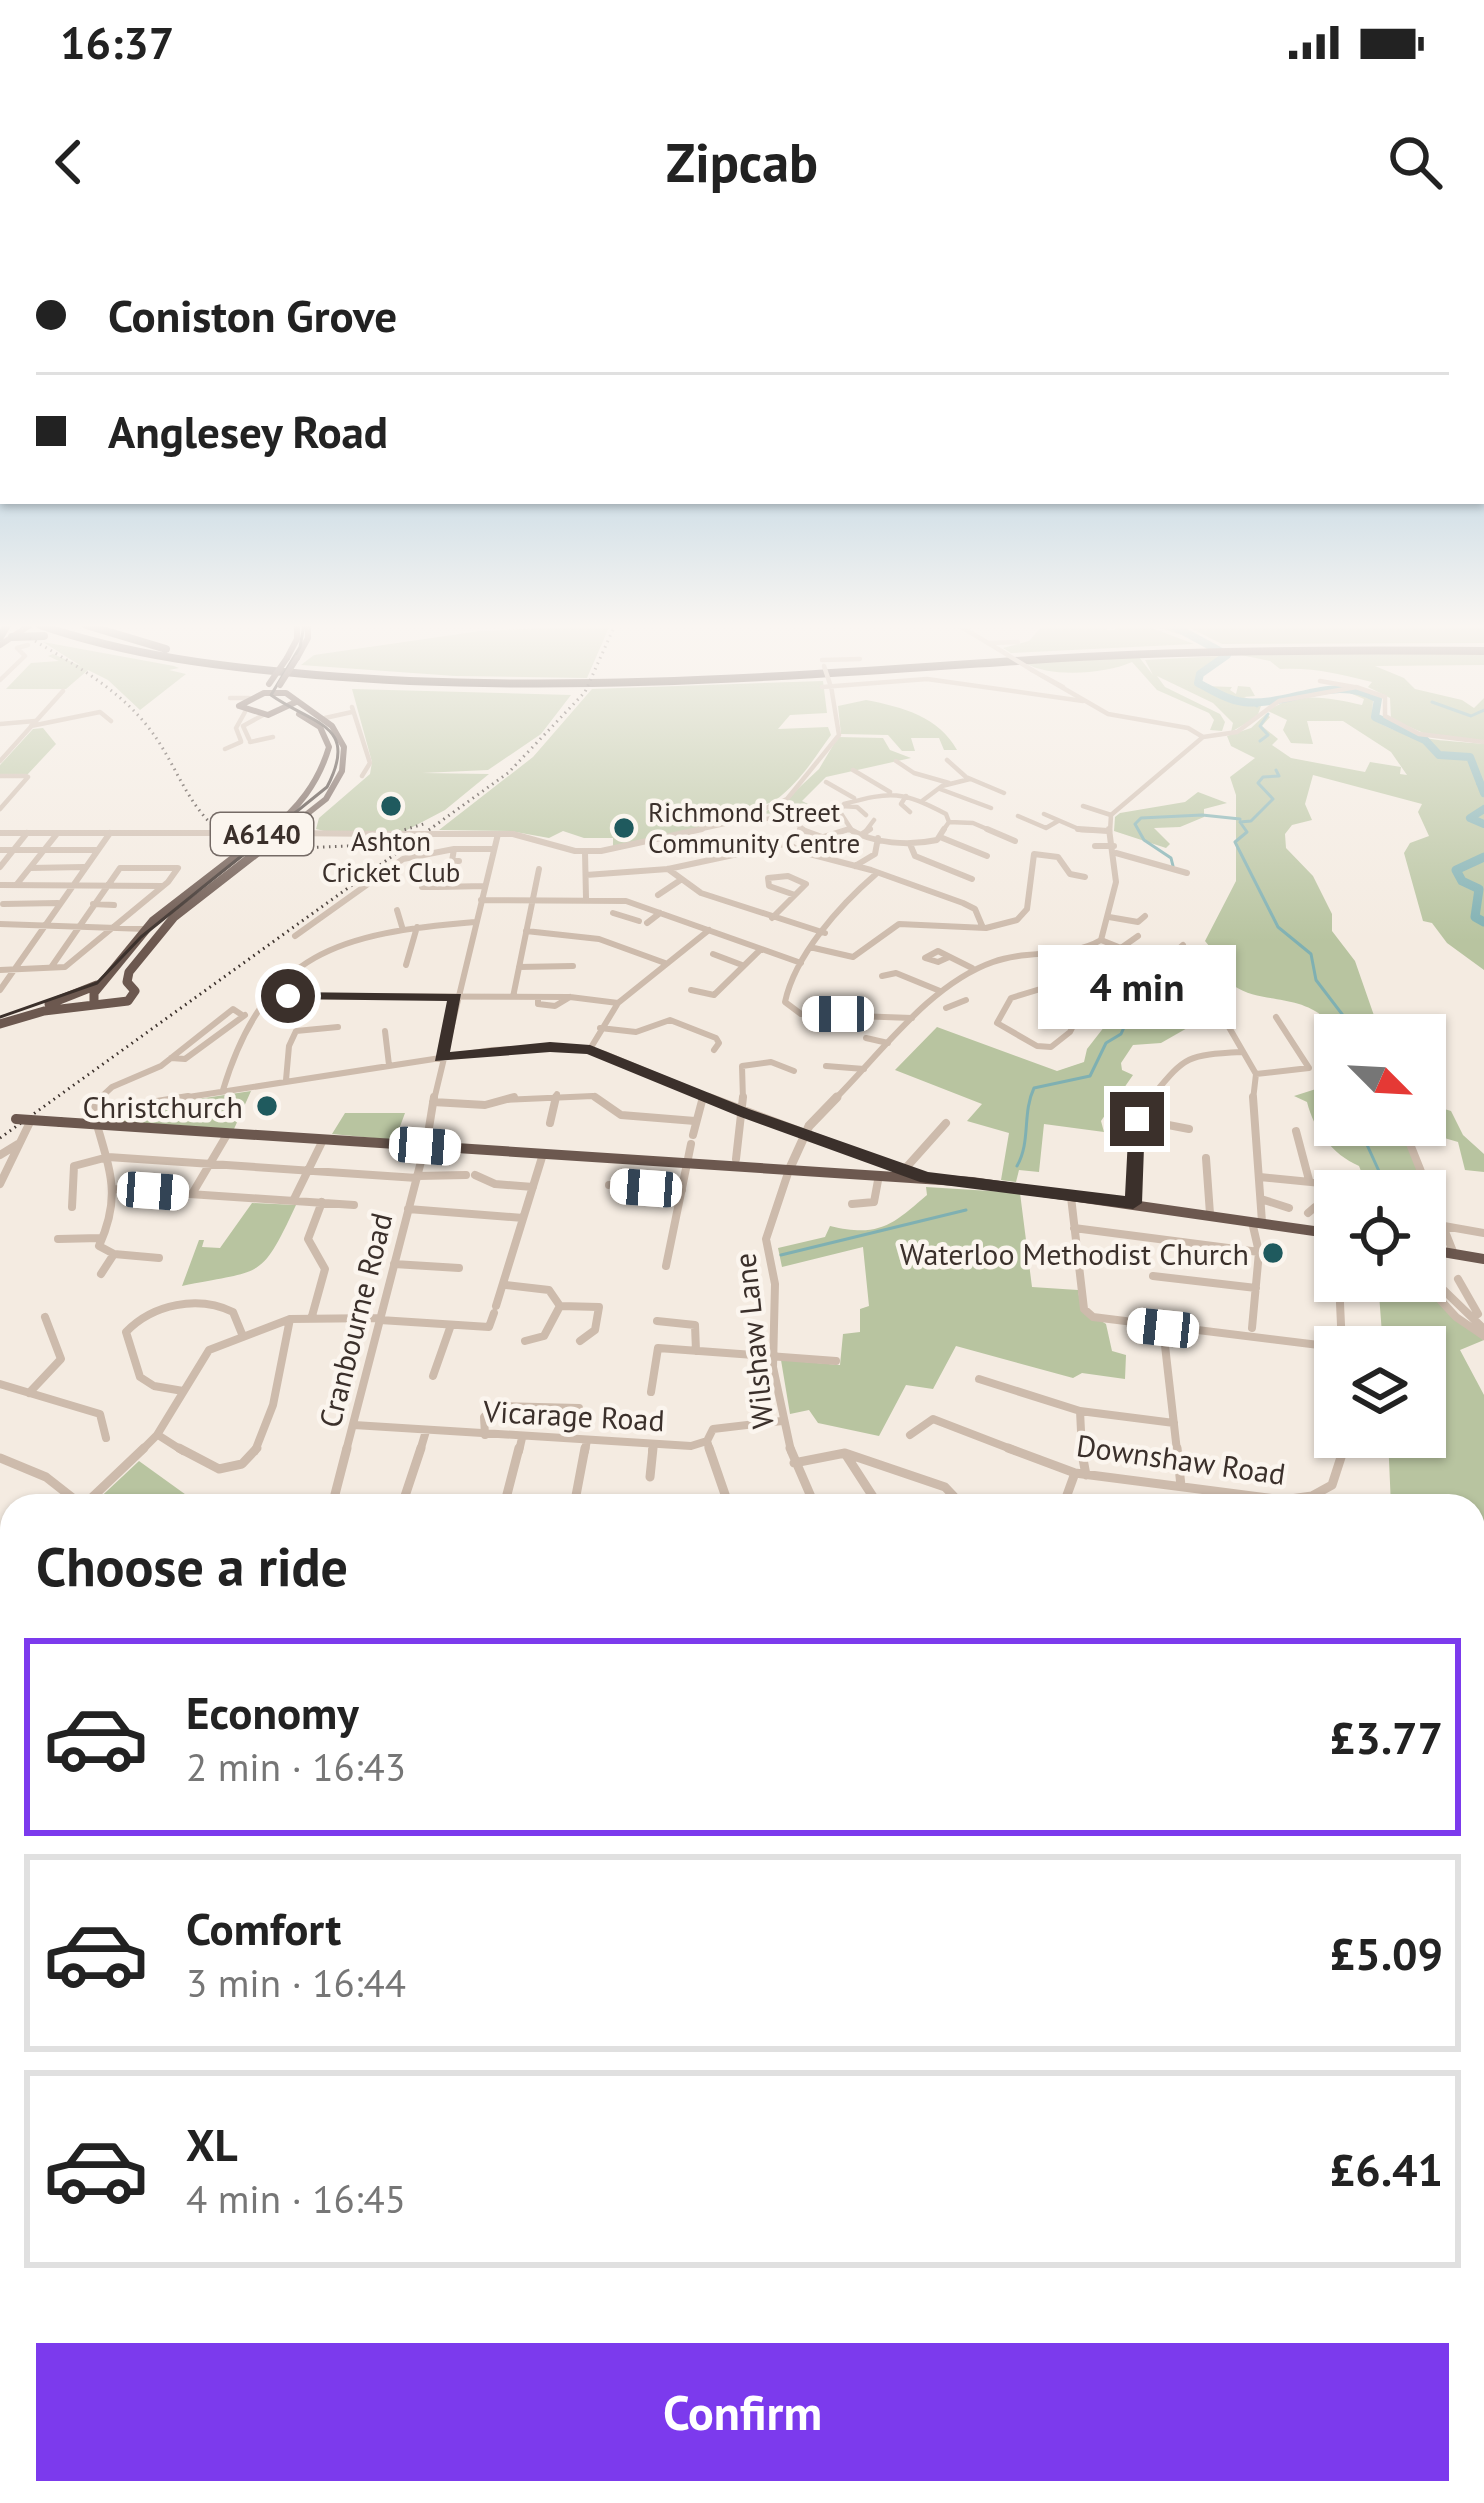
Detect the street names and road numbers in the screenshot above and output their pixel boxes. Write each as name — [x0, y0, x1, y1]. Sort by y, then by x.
road number: A6140 — [211, 813, 313, 855]
street label: Cranbourne Road — [309, 1209, 401, 1431]
street label: Wilshaw Lane — [724, 1251, 782, 1431]
street label: Vicarage Road — [481, 1391, 666, 1439]
street label: Downshaw Road — [1074, 1425, 1288, 1493]

